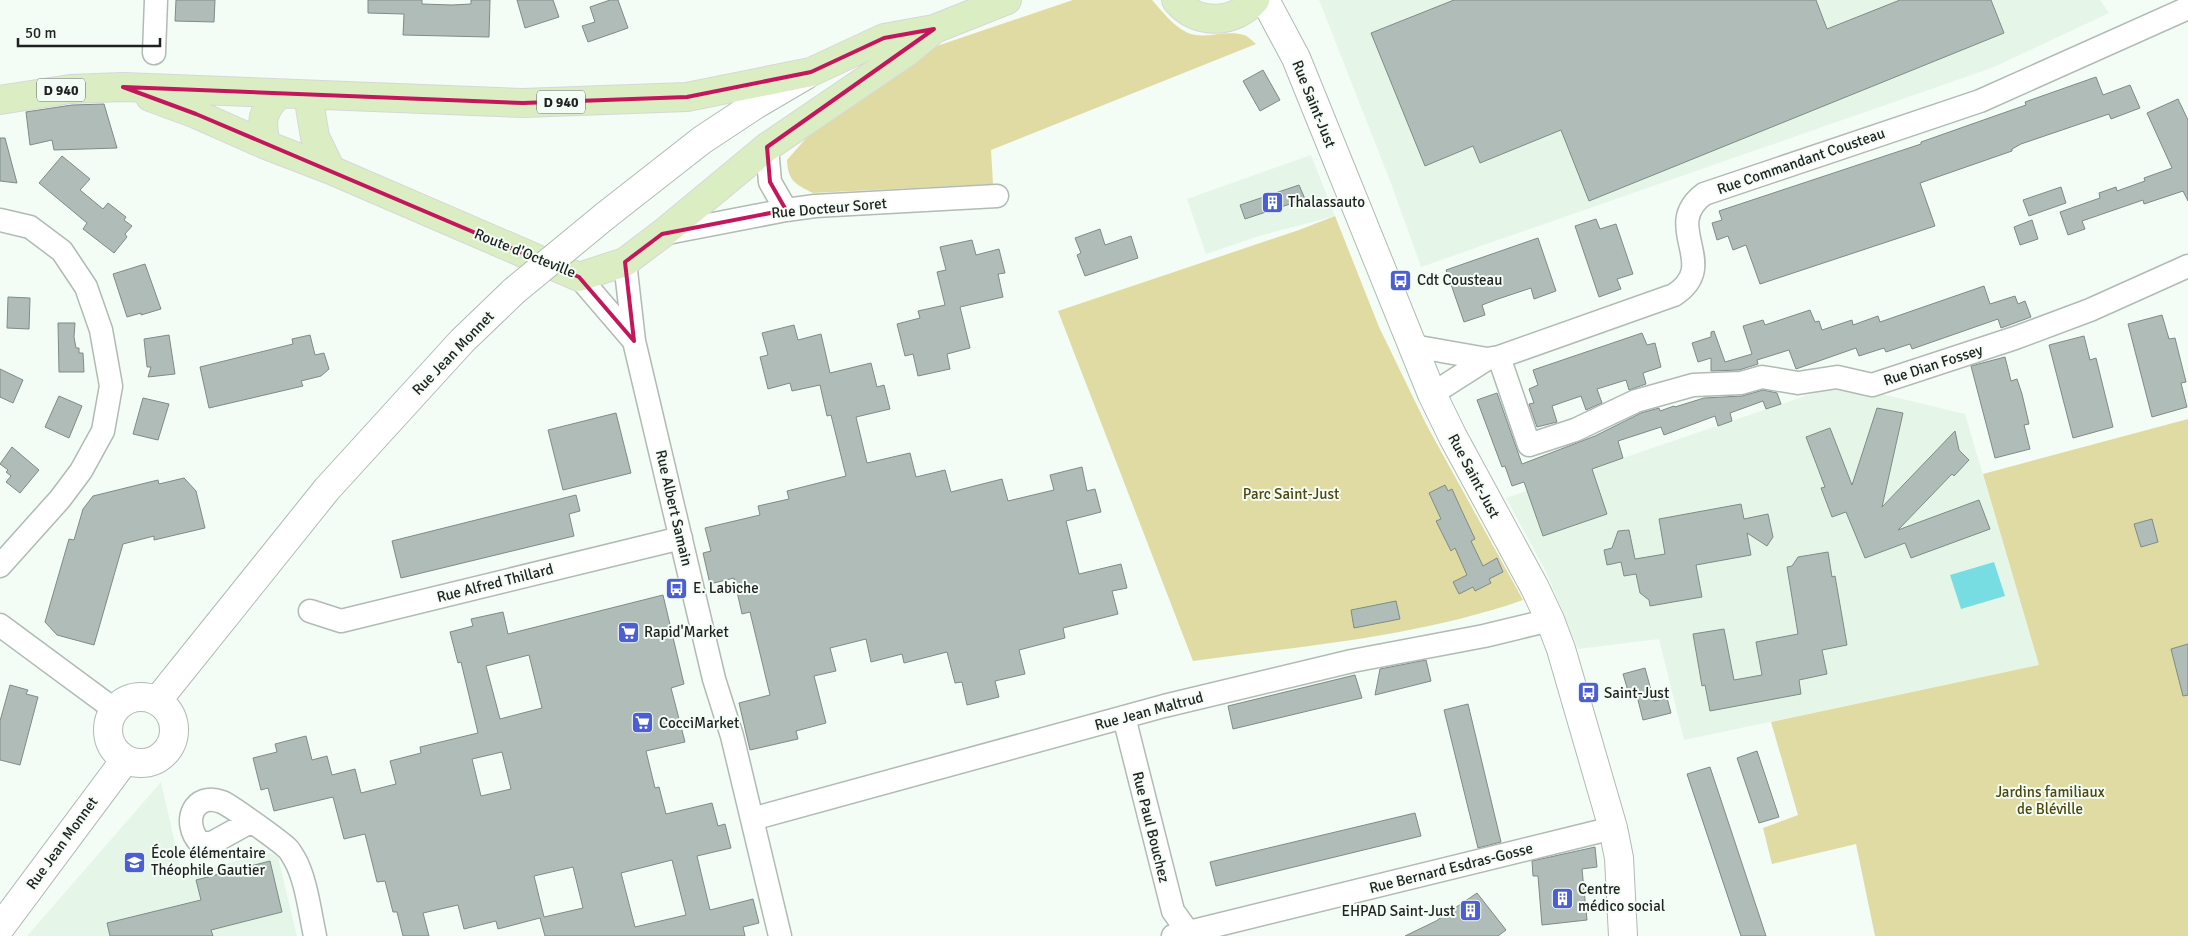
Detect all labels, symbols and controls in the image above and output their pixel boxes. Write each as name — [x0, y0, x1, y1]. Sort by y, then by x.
scale bar — [18, 15, 160, 47]
text: 50 m — [25, 24, 56, 42]
street label: Rue Saint-Just — [1288, 58, 1340, 150]
road number: D 940 — [37, 78, 85, 102]
road number: D 940 — [537, 90, 585, 114]
street label: Rue Commandant Cousteau — [1715, 124, 1887, 198]
building icon: Thalassauto — [1260, 190, 1284, 214]
place label: Thalassauto — [1288, 193, 1365, 211]
street label: Rue Docteur Soret — [770, 194, 888, 222]
street label: Route d'Octeville — [472, 224, 578, 282]
bus stop icon: Cdt Cousteau — [1389, 268, 1413, 292]
place label: Cdt Cousteau — [1417, 271, 1502, 289]
street label: Rue Jean Monnet — [408, 307, 498, 399]
street label: Rue Dian Fossey — [1881, 340, 1985, 390]
street label: Rue Saint-Just — [1444, 431, 1504, 521]
street label: Rue Albert Samain — [652, 448, 696, 568]
park label: Parc Saint-Just — [1243, 485, 1339, 503]
street label: Rue Alfred Thillard — [435, 560, 555, 606]
bus stop icon: E. Labiche — [665, 576, 689, 600]
place label: E. Labiche — [693, 579, 759, 597]
supermarket icon: Rapid'Market — [616, 620, 640, 644]
place label: Rapid'Market — [644, 623, 729, 641]
bus stop icon: Saint-Just — [1576, 681, 1600, 705]
place label: Saint-Just — [1604, 684, 1669, 702]
street label: Rue Jean Maltrud — [1093, 688, 1205, 734]
supermarket icon: CocciMarket — [631, 711, 655, 735]
place label: CocciMarket — [659, 714, 739, 732]
street label: Rue Paul Bouchez — [1128, 770, 1174, 885]
park label: Jardins familiaux de Bléville — [1995, 783, 2105, 818]
street label: Rue Jean Monnet — [22, 793, 102, 893]
street label: Rue Bernard Esdras-Gosse — [1367, 839, 1535, 897]
place label: École élémentaire Théophile Gautier — [151, 843, 266, 879]
school or university icon: École élémentaire Théophile Gautier — [123, 850, 147, 874]
place label: Centre médico social — [1578, 880, 1665, 915]
building icon: Centre médico social — [1550, 886, 1574, 910]
building icon: EHPAD Saint-Just — [1459, 899, 1483, 923]
place label: EHPAD Saint-Just — [1341, 902, 1455, 920]

